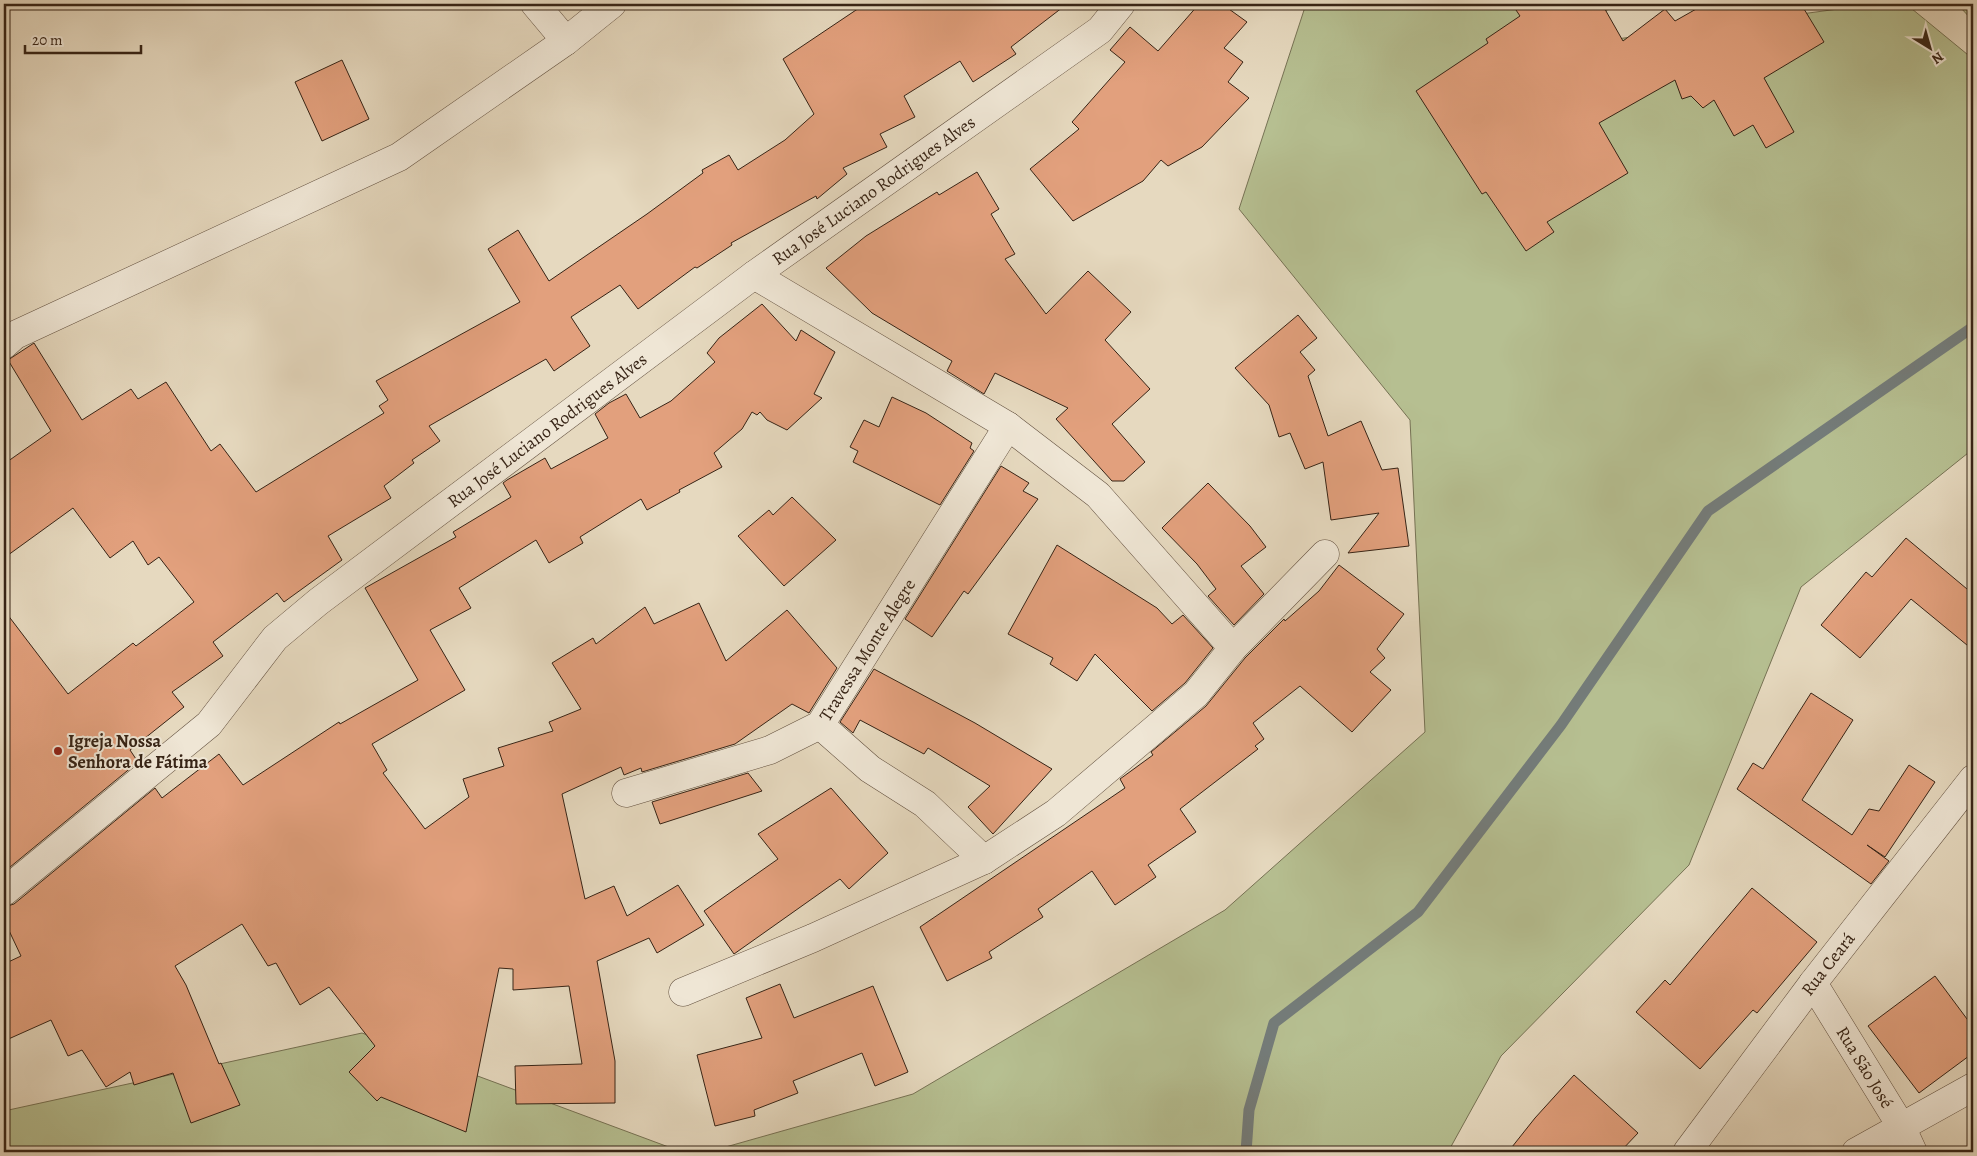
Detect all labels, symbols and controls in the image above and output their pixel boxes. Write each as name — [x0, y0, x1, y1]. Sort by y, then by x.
scale bar — [25, 22, 141, 54]
north arrow — [1904, 22, 1954, 72]
text: 20 m — [32, 30, 63, 50]
text: N — [1928, 47, 1947, 69]
street label: Rua José Luciano Rodrigues Alves — [767, 110, 980, 271]
street label: Rua José Luciano Rodrigues Alves — [442, 347, 652, 513]
street label: Travessa Monte Alegre — [813, 574, 921, 726]
place label: Igreja Nossa Senhora de Fátima — [68, 729, 208, 774]
marker: Igreja Nossa Senhora de Fátima — [52, 745, 64, 757]
street label: Rua Ceará — [1796, 927, 1861, 1001]
street label: Rua São José — [1831, 1022, 1899, 1113]

